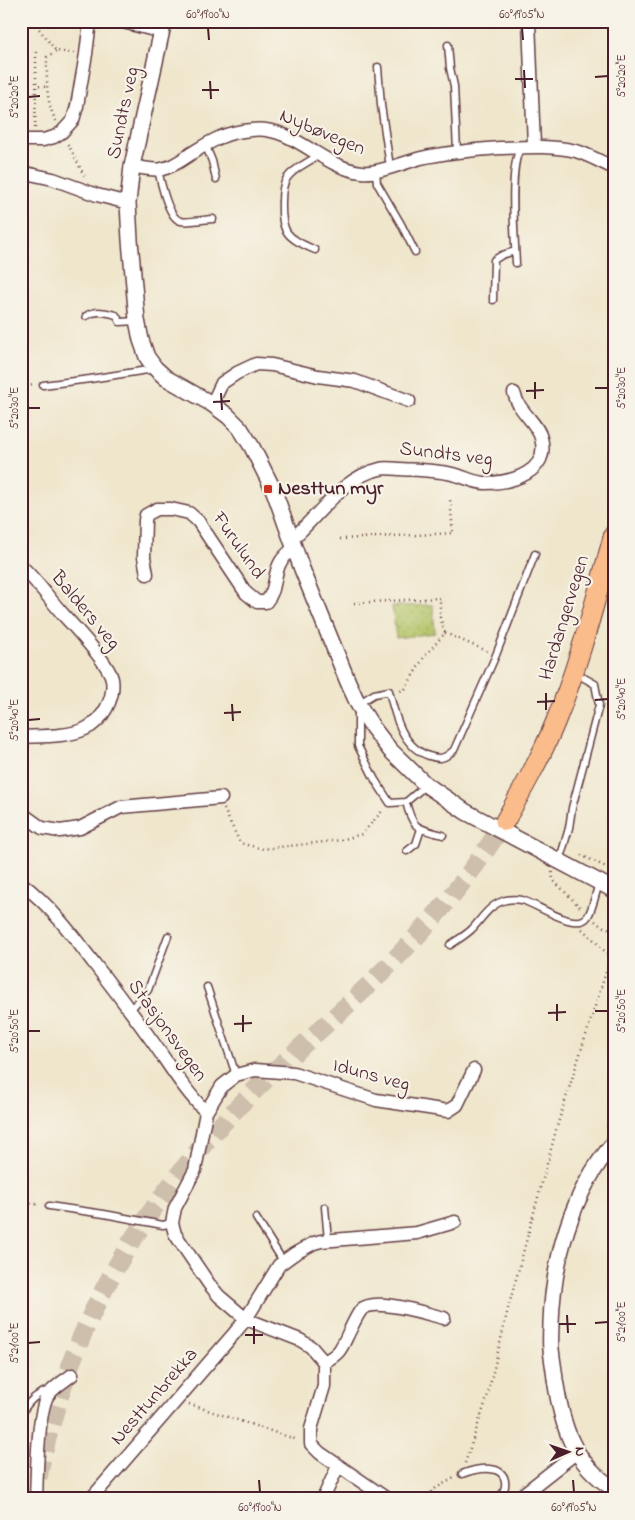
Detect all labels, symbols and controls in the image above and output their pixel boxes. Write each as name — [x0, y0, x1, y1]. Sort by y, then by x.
text: 60°19'00"N — [186, 6, 230, 24]
text: 60°19'05"N — [499, 6, 545, 24]
text: 5°20'20"E — [613, 54, 631, 98]
street label: Sundts veg — [100, 64, 149, 162]
text: 5°20'20"E — [6, 75, 24, 119]
street label: Nybøvegen — [274, 102, 370, 165]
text: 5°20'30"E — [613, 367, 631, 409]
text: 5°20'30"E — [6, 387, 24, 429]
street label: Sundts veg — [398, 435, 494, 476]
place label: Nesttun myr — [278, 475, 384, 505]
marker: Nesttun myr — [262, 483, 274, 495]
street label: Furulund — [204, 506, 272, 586]
street label: Hardangervegen — [532, 552, 599, 685]
street label: Balders veg — [42, 564, 127, 658]
text: 5°20'40"E — [613, 678, 631, 720]
text: 5°20'40"E — [6, 699, 24, 741]
street label: Stasjonsvegen — [119, 974, 214, 1089]
text: 5°20'50"E — [613, 989, 631, 1033]
text: 5°20'50"E — [6, 1009, 24, 1053]
street label: Iduns veg — [329, 1052, 413, 1101]
text: 5°21'00"E — [613, 1301, 631, 1343]
text: 5°21'00"E — [6, 1322, 24, 1364]
street label: Nesttunbrekka — [104, 1342, 206, 1452]
north arrow — [542, 1428, 592, 1478]
text: N — [569, 1447, 590, 1457]
text: 60°19'00"N — [238, 1499, 282, 1517]
text: 60°19'05"N — [551, 1499, 597, 1517]

